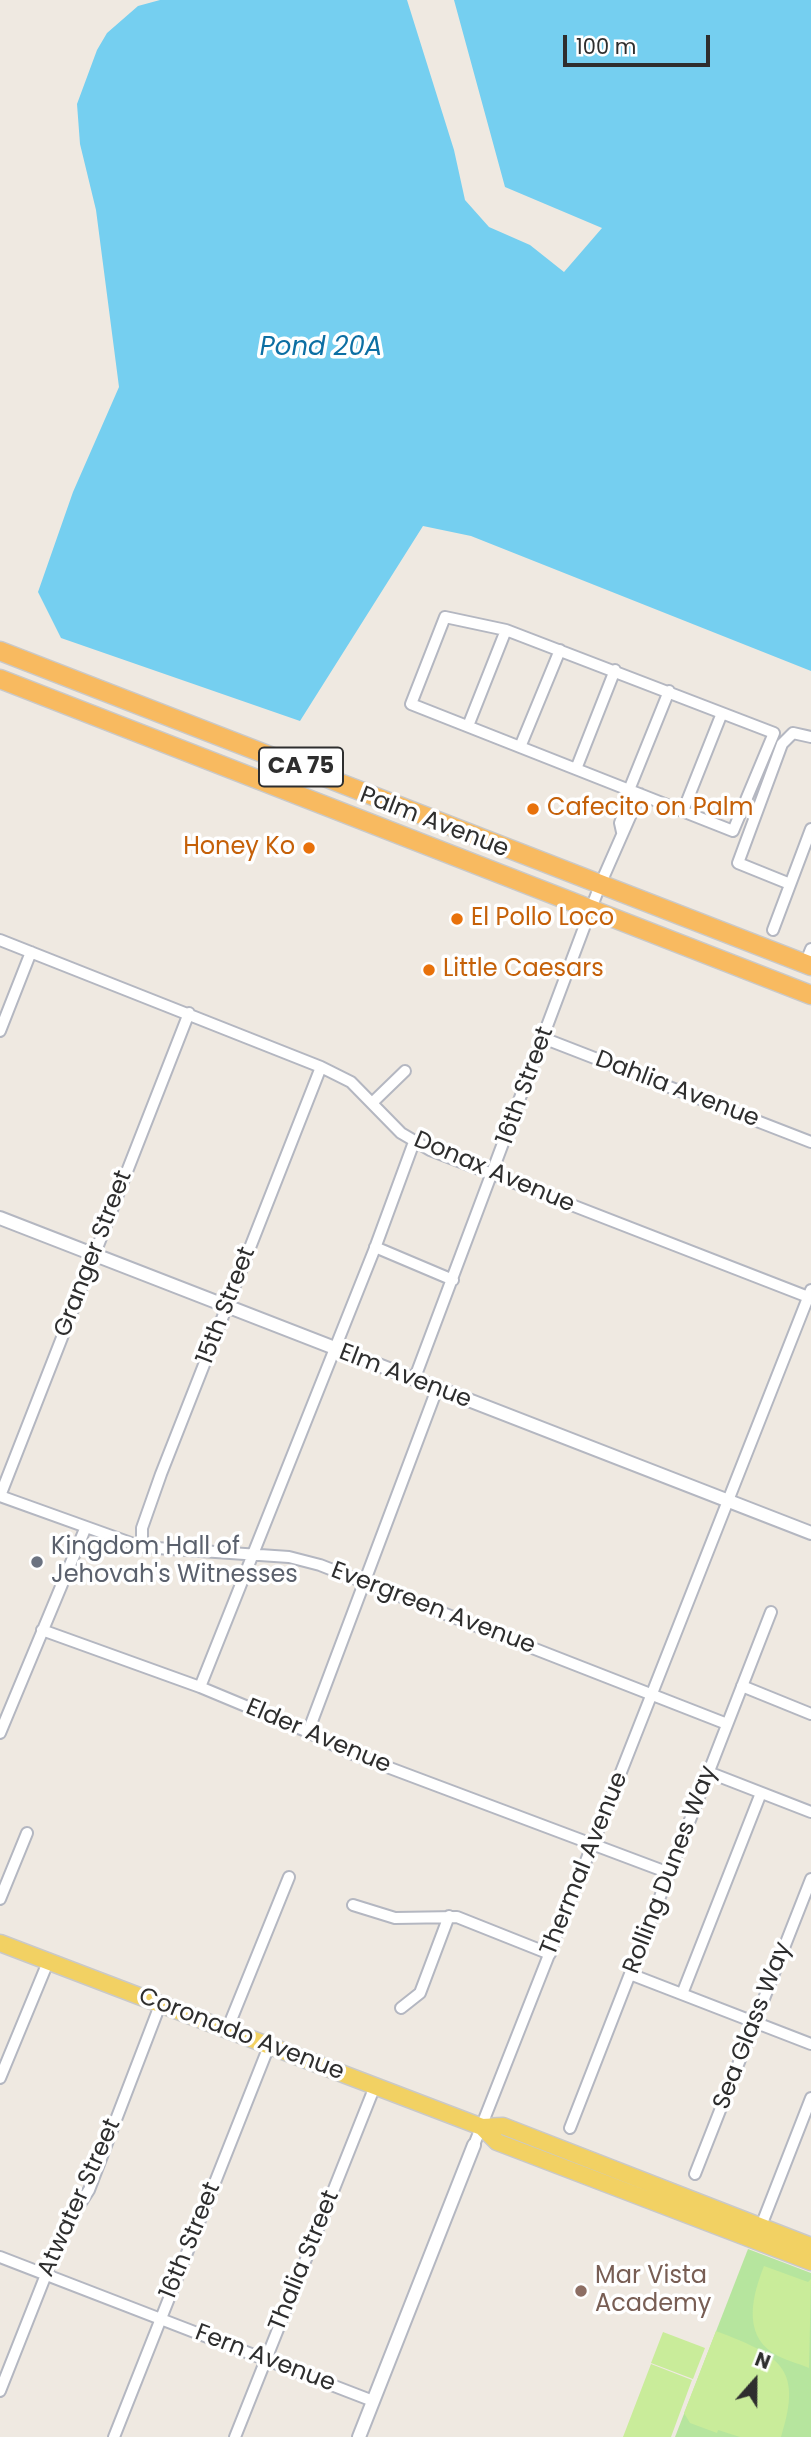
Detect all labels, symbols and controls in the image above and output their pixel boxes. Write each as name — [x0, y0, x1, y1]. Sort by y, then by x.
scale bar — [566, 21, 713, 65]
text: 100 m — [576, 32, 636, 61]
water label: Pond 20A — [260, 332, 382, 364]
road number: CA 75 — [259, 748, 343, 786]
street label: Palm Avenue — [355, 781, 513, 865]
place label: Cafecito on Palm — [547, 795, 753, 823]
marker: Cafecito on Palm — [525, 801, 541, 817]
place label: Honey Ko — [183, 834, 295, 862]
marker: Honey Ko — [301, 840, 317, 856]
place label: El Pollo Loco — [471, 905, 614, 933]
marker: El Pollo Loco — [449, 911, 465, 927]
place label: Little Caesars — [443, 956, 604, 984]
marker: Little Caesars — [421, 962, 437, 978]
street label: 16th Street — [491, 1023, 561, 1149]
street label: Dahlia Avenue — [591, 1046, 763, 1134]
street label: Donax Avenue — [409, 1126, 579, 1220]
street label: Granger Street — [49, 1167, 139, 1341]
street label: 15th Street — [191, 1243, 263, 1369]
street label: Elm Avenue — [335, 1339, 475, 1415]
place label: Kingdom Hall of Jehovah's Witnesses — [51, 1534, 298, 1590]
marker: Kingdom Hall of Jehovah's Witnesses — [29, 1554, 45, 1570]
street label: Evergreen Avenue — [327, 1557, 539, 1661]
street label: Elder Avenue — [241, 1694, 395, 1780]
street label: Rolling Dunes Way — [618, 1762, 724, 1978]
street label: Thermal Avenue — [535, 1768, 635, 1960]
street label: Sea Glass Way — [708, 1938, 798, 2114]
street label: Coronado Avenue — [134, 1983, 348, 2087]
street label: Atwater Street — [32, 2114, 128, 2282]
street label: 16th Street — [154, 2178, 228, 2304]
street label: Thalia Street — [264, 2186, 346, 2336]
place label: Mar Vista Academy — [595, 2263, 711, 2319]
marker: Mar Vista Academy — [573, 2283, 589, 2299]
street label: Fern Avenue — [191, 2319, 339, 2399]
north arrow — [720, 2346, 790, 2416]
text: N — [751, 2346, 774, 2376]

